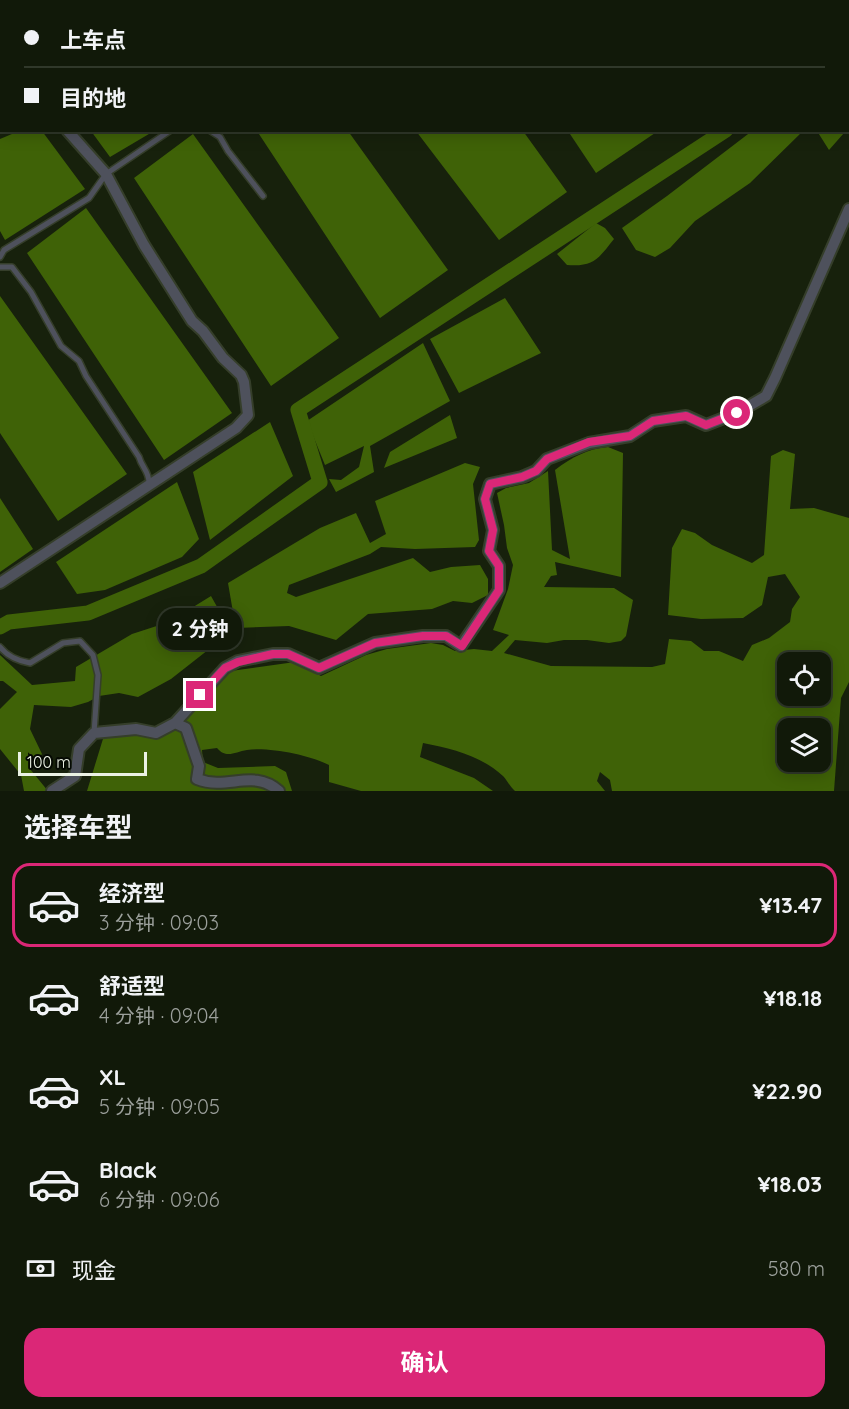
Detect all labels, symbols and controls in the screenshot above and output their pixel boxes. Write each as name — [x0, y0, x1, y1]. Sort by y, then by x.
text: 上车点 — [60, 26, 126, 54]
text: 目的地 — [60, 84, 126, 112]
route start — [723, 399, 750, 426]
callout: 2 分钟 — [158, 608, 242, 650]
text: 2 分钟 — [172, 616, 228, 641]
map controls — [777, 652, 831, 772]
button: locate — [777, 652, 831, 706]
route end — [186, 681, 213, 708]
button: layers — [777, 718, 831, 772]
scale bar — [18, 749, 147, 776]
text: 100 m — [27, 752, 71, 772]
text: 选择车型 — [24, 810, 132, 844]
icon: car — [27, 878, 81, 932]
text: 经济型 — [99, 879, 165, 907]
text: ¥13.47 — [759, 891, 822, 919]
text: 3 分钟 · 09:03 — [99, 910, 219, 935]
icon: car — [27, 971, 81, 1025]
text: 舒适型 — [99, 972, 165, 1000]
text: ¥18.18 — [763, 984, 822, 1012]
text: 4 分钟 · 09:04 — [99, 1003, 219, 1028]
text: XL — [99, 1063, 126, 1091]
icon: car — [27, 1064, 81, 1118]
text: ¥22.90 — [752, 1077, 822, 1105]
text: 5 分钟 · 09:05 — [99, 1094, 220, 1119]
text: Black — [99, 1156, 157, 1184]
icon: car — [27, 1157, 81, 1211]
text: ¥18.03 — [757, 1170, 822, 1198]
text: 6 分钟 · 09:06 — [99, 1187, 220, 1212]
icon: cash — [24, 1252, 57, 1285]
text: 现金 — [72, 1256, 116, 1284]
text: 580 m — [768, 1256, 825, 1281]
button: 确认 — [24, 1328, 825, 1397]

